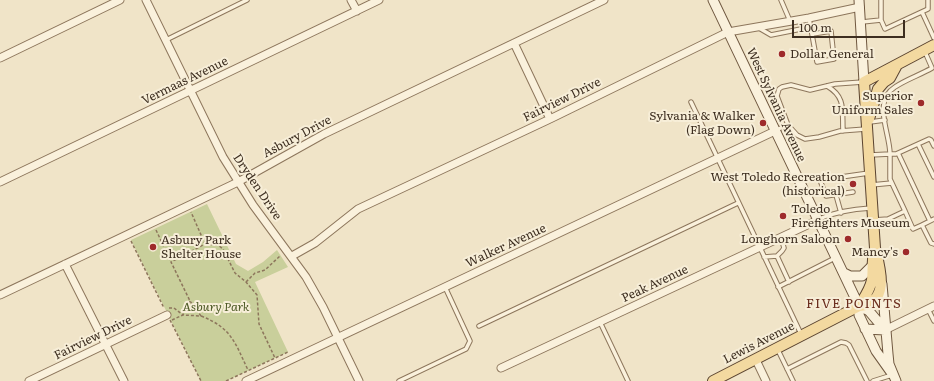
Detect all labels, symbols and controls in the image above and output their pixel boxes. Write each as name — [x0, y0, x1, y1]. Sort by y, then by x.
scale bar — [794, 12, 907, 38]
text: 100 m — [799, 18, 832, 36]
street label: West Sylvania Avenue — [743, 46, 809, 164]
place label: Dollar General — [790, 47, 874, 61]
marker: Dollar General — [777, 49, 787, 59]
street label: Vermaas Avenue — [140, 54, 230, 108]
street label: Fairview Drive — [521, 75, 603, 125]
place label: Superior Uniform Sales — [832, 89, 913, 117]
marker: Superior Uniform Sales — [916, 98, 926, 108]
place label: Sylvania & Walker (Flag Down) — [649, 109, 755, 137]
street label: Asbury Drive — [260, 113, 334, 161]
marker: Sylvania & Walker (Flag Down) — [758, 118, 768, 128]
street label: Dryden Drive — [230, 151, 284, 223]
place label: West Toledo Recreation (historical) — [711, 170, 845, 198]
marker: West Toledo Recreation (historical) — [848, 179, 858, 189]
place label: Toledo Firefighters Museum — [791, 202, 910, 230]
marker: Toledo Firefighters Museum — [778, 211, 788, 221]
street label: Walker Avenue — [464, 221, 548, 271]
place label: Longhorn Saloon — [741, 232, 840, 246]
place label: Asbury Park Shelter House — [161, 233, 241, 261]
marker: Longhorn Saloon — [843, 234, 853, 244]
marker: Asbury Park Shelter House — [148, 242, 158, 252]
place label: Mancy's — [851, 245, 898, 259]
marker: Mancy's — [901, 247, 911, 257]
street label: Peak Avenue — [619, 262, 691, 306]
district label: FIVE POINTS — [806, 296, 902, 312]
park label: Asbury Park — [183, 300, 249, 314]
street label: Fairview Drive — [52, 313, 134, 363]
street label: Lewis Avenue — [721, 319, 797, 367]

